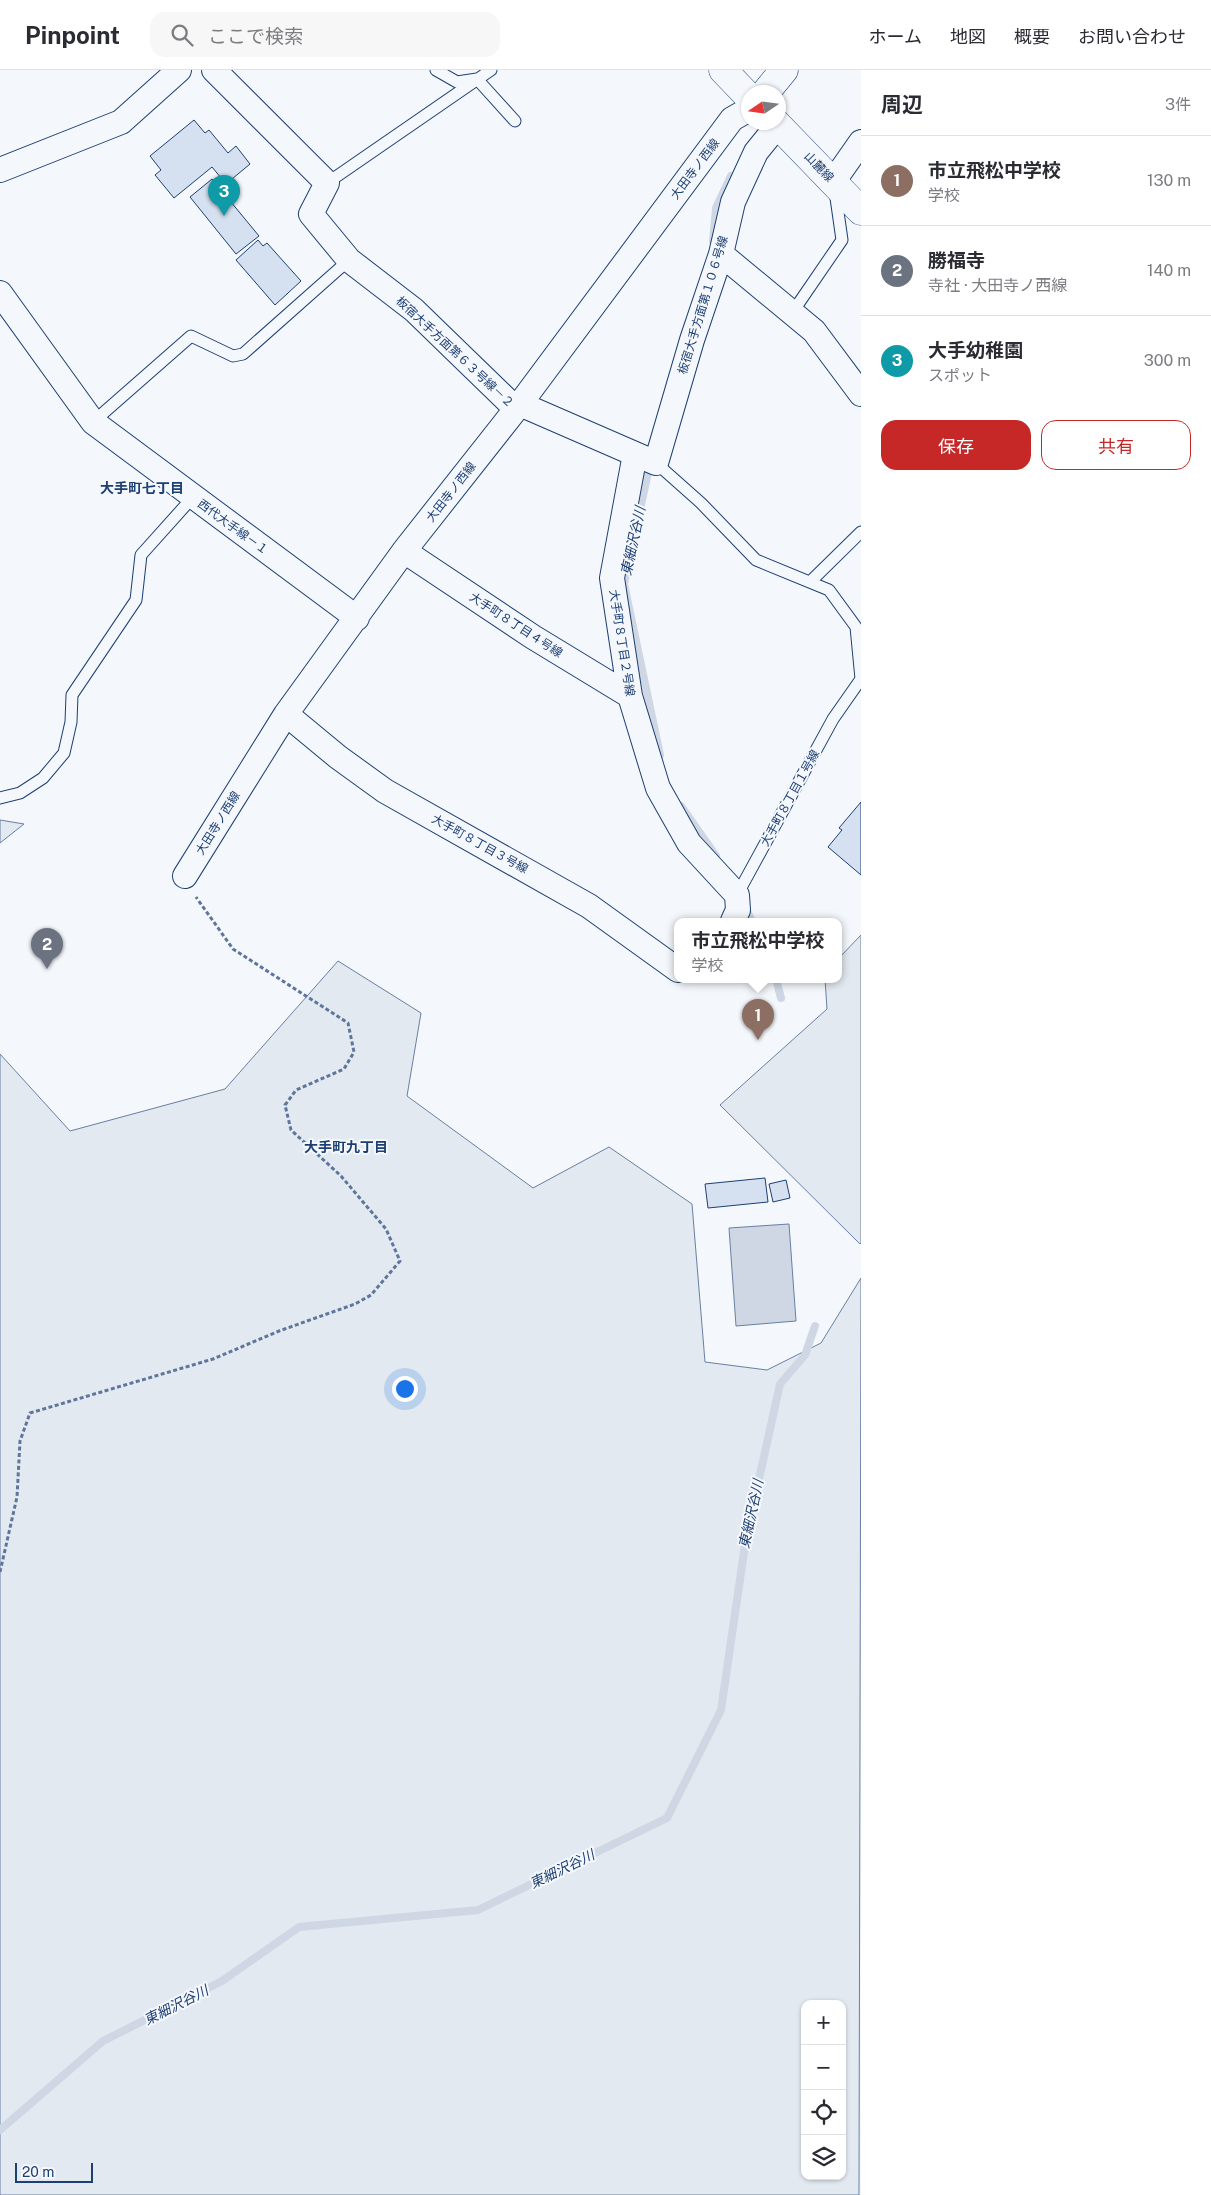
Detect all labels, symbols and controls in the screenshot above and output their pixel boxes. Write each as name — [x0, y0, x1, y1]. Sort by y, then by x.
search box — [150, 12, 500, 57]
text: Pinpoint — [25, 21, 120, 49]
icon: search — [168, 21, 196, 49]
text: ここで検索 — [208, 25, 303, 47]
text: ホーム — [869, 26, 922, 47]
text: 地図 — [950, 26, 986, 47]
text: 概要 — [1014, 26, 1050, 47]
text: お問い合わせ — [1078, 26, 1186, 47]
north arrow — [741, 85, 786, 130]
text: 周辺 — [881, 92, 923, 117]
text: 3件 — [1165, 95, 1191, 114]
street label: 大田寺ノ西線 — [668, 136, 722, 202]
street label: 山麓線 — [801, 149, 837, 185]
text: 市立飛松中学校 — [928, 159, 1061, 181]
text: 1 — [894, 171, 900, 190]
text: 130 m — [1147, 171, 1191, 190]
pin: 3 — [208, 175, 240, 216]
text: 学校 — [928, 186, 960, 205]
street label: 板宿大手方面第１０６号線 — [675, 234, 731, 376]
text: 勝福寺 — [928, 249, 985, 271]
text: 2 — [892, 261, 902, 280]
text: 140 m — [1147, 261, 1191, 280]
text: 寺社 · 大田寺ノ西線 — [928, 276, 1067, 295]
street label: 板宿大手方面第６３号線－２ — [393, 294, 517, 410]
text: 大手幼稚園 — [928, 339, 1023, 361]
text: 3 — [892, 351, 902, 370]
text: 300 m — [1144, 351, 1191, 370]
text: スポット — [928, 366, 992, 385]
button: 保存 — [881, 420, 1031, 470]
button: 共有 — [1041, 420, 1191, 470]
street label: 大田寺ノ西線 — [423, 459, 479, 525]
district label: 大手町七丁目 — [100, 480, 184, 496]
street label: 西代大手線－１ — [195, 497, 271, 557]
water label: 東細沢谷川 — [618, 503, 649, 577]
street label: 大手町８丁目２号線 — [607, 589, 637, 697]
street label: 大手町８丁目４号線 — [467, 590, 565, 660]
street label: 大手町８丁目１号線 — [758, 747, 822, 849]
street label: 大田寺ノ西線 — [193, 789, 243, 857]
street label: 大手町８丁目３号線 — [429, 812, 531, 876]
popup — [674, 918, 842, 983]
pin: 2 — [31, 928, 63, 969]
text: 市立飛松中学校 — [691, 929, 825, 951]
text: 学校 — [691, 956, 724, 975]
pin: 1 — [742, 999, 774, 1040]
district label: 大手町九丁目 — [304, 1139, 388, 1155]
your location — [392, 1376, 418, 1402]
water label: 東細沢谷川 — [736, 1476, 767, 1550]
water label: 東細沢谷川 — [527, 1846, 599, 1892]
water label: 東細沢谷川 — [141, 1981, 213, 2028]
map controls — [801, 2000, 846, 2180]
button: + — [801, 2000, 846, 2045]
button: − — [801, 2045, 846, 2090]
button: locate — [801, 2090, 846, 2135]
button: layers — [801, 2135, 846, 2180]
scale bar — [15, 2160, 92, 2183]
text: 20 m — [22, 2164, 54, 2180]

